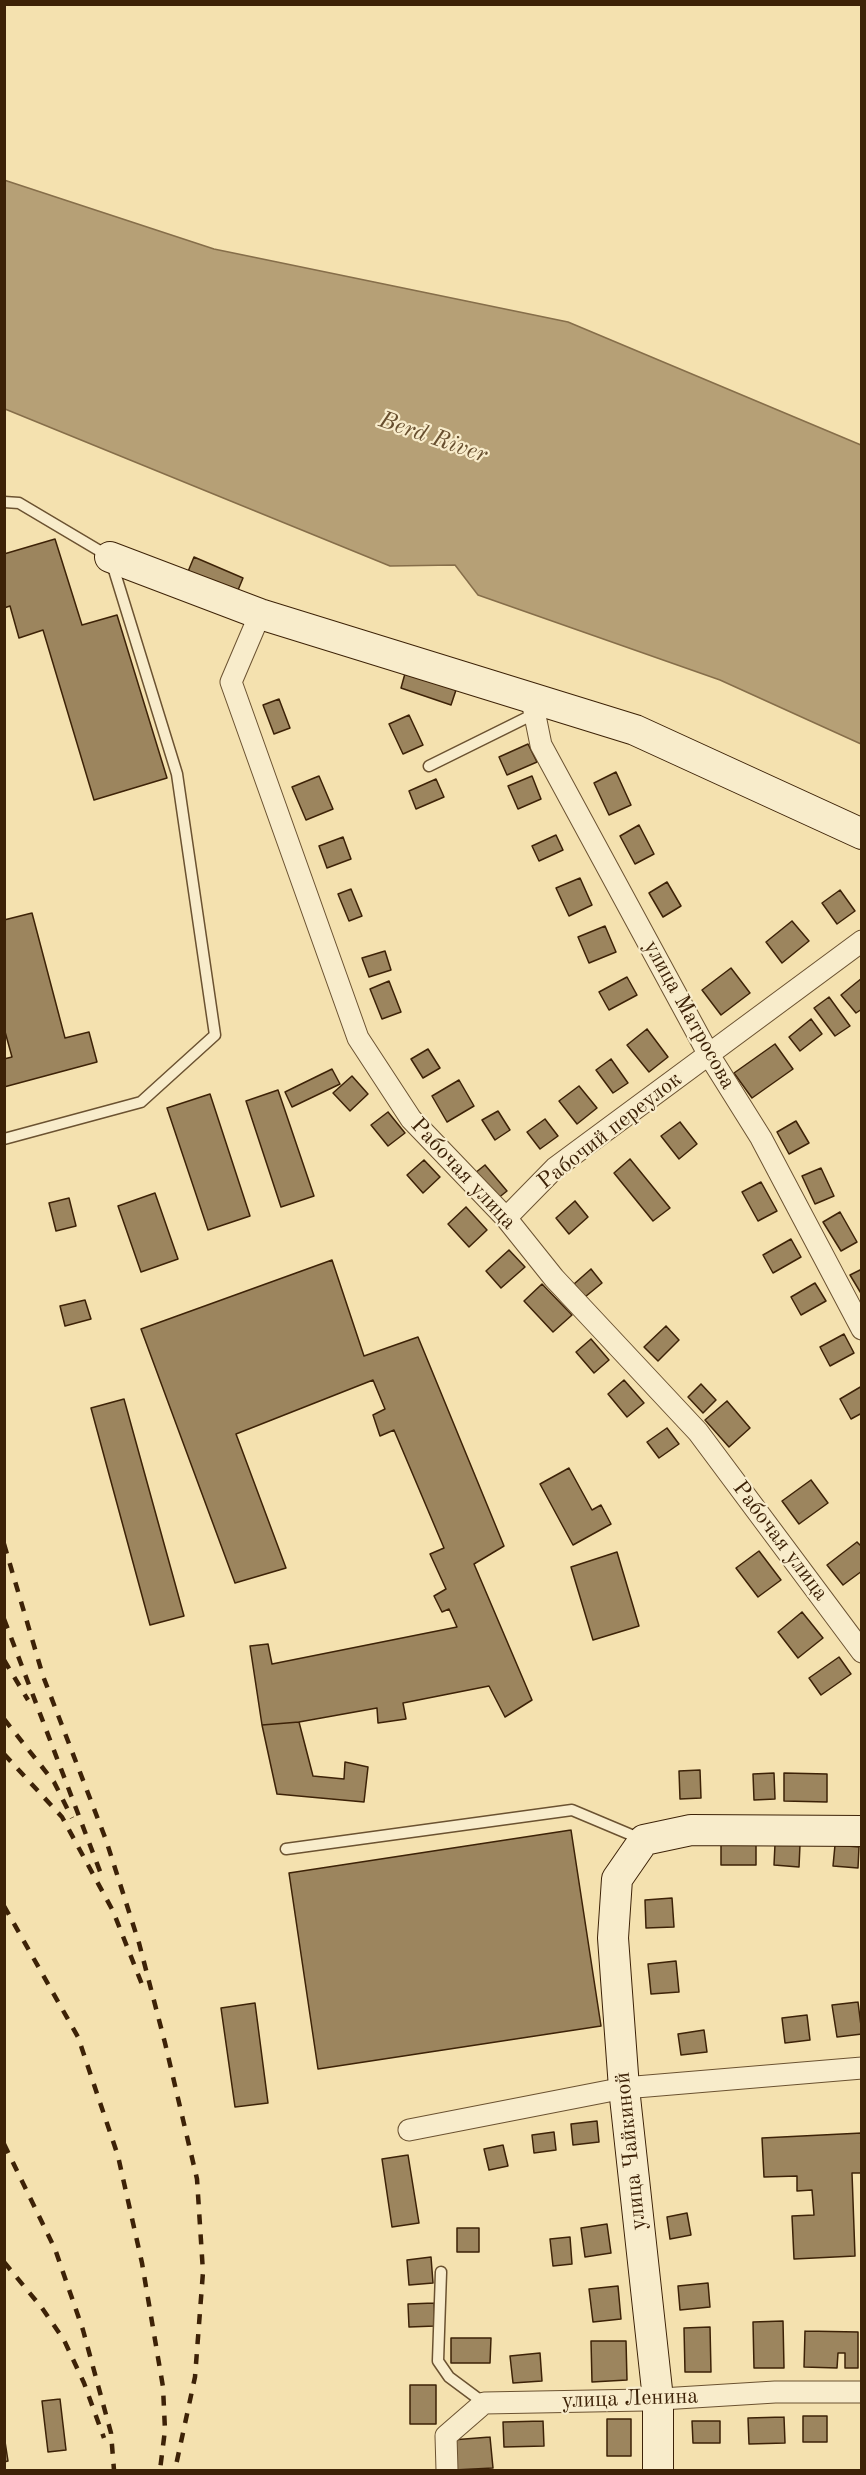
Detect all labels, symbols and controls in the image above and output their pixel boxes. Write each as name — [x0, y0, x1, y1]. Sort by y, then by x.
water label: Berd River — [375, 406, 491, 470]
street label: улица Матросова — [637, 936, 741, 1094]
street label: Рабочий переулок — [533, 1067, 687, 1195]
street label: Рабочая улица — [404, 1113, 522, 1235]
street label: Рабочая улица — [726, 1476, 834, 1606]
street label: улица Чайкиной — [610, 2071, 652, 2231]
street label: улица Ленина — [561, 2383, 699, 2415]

